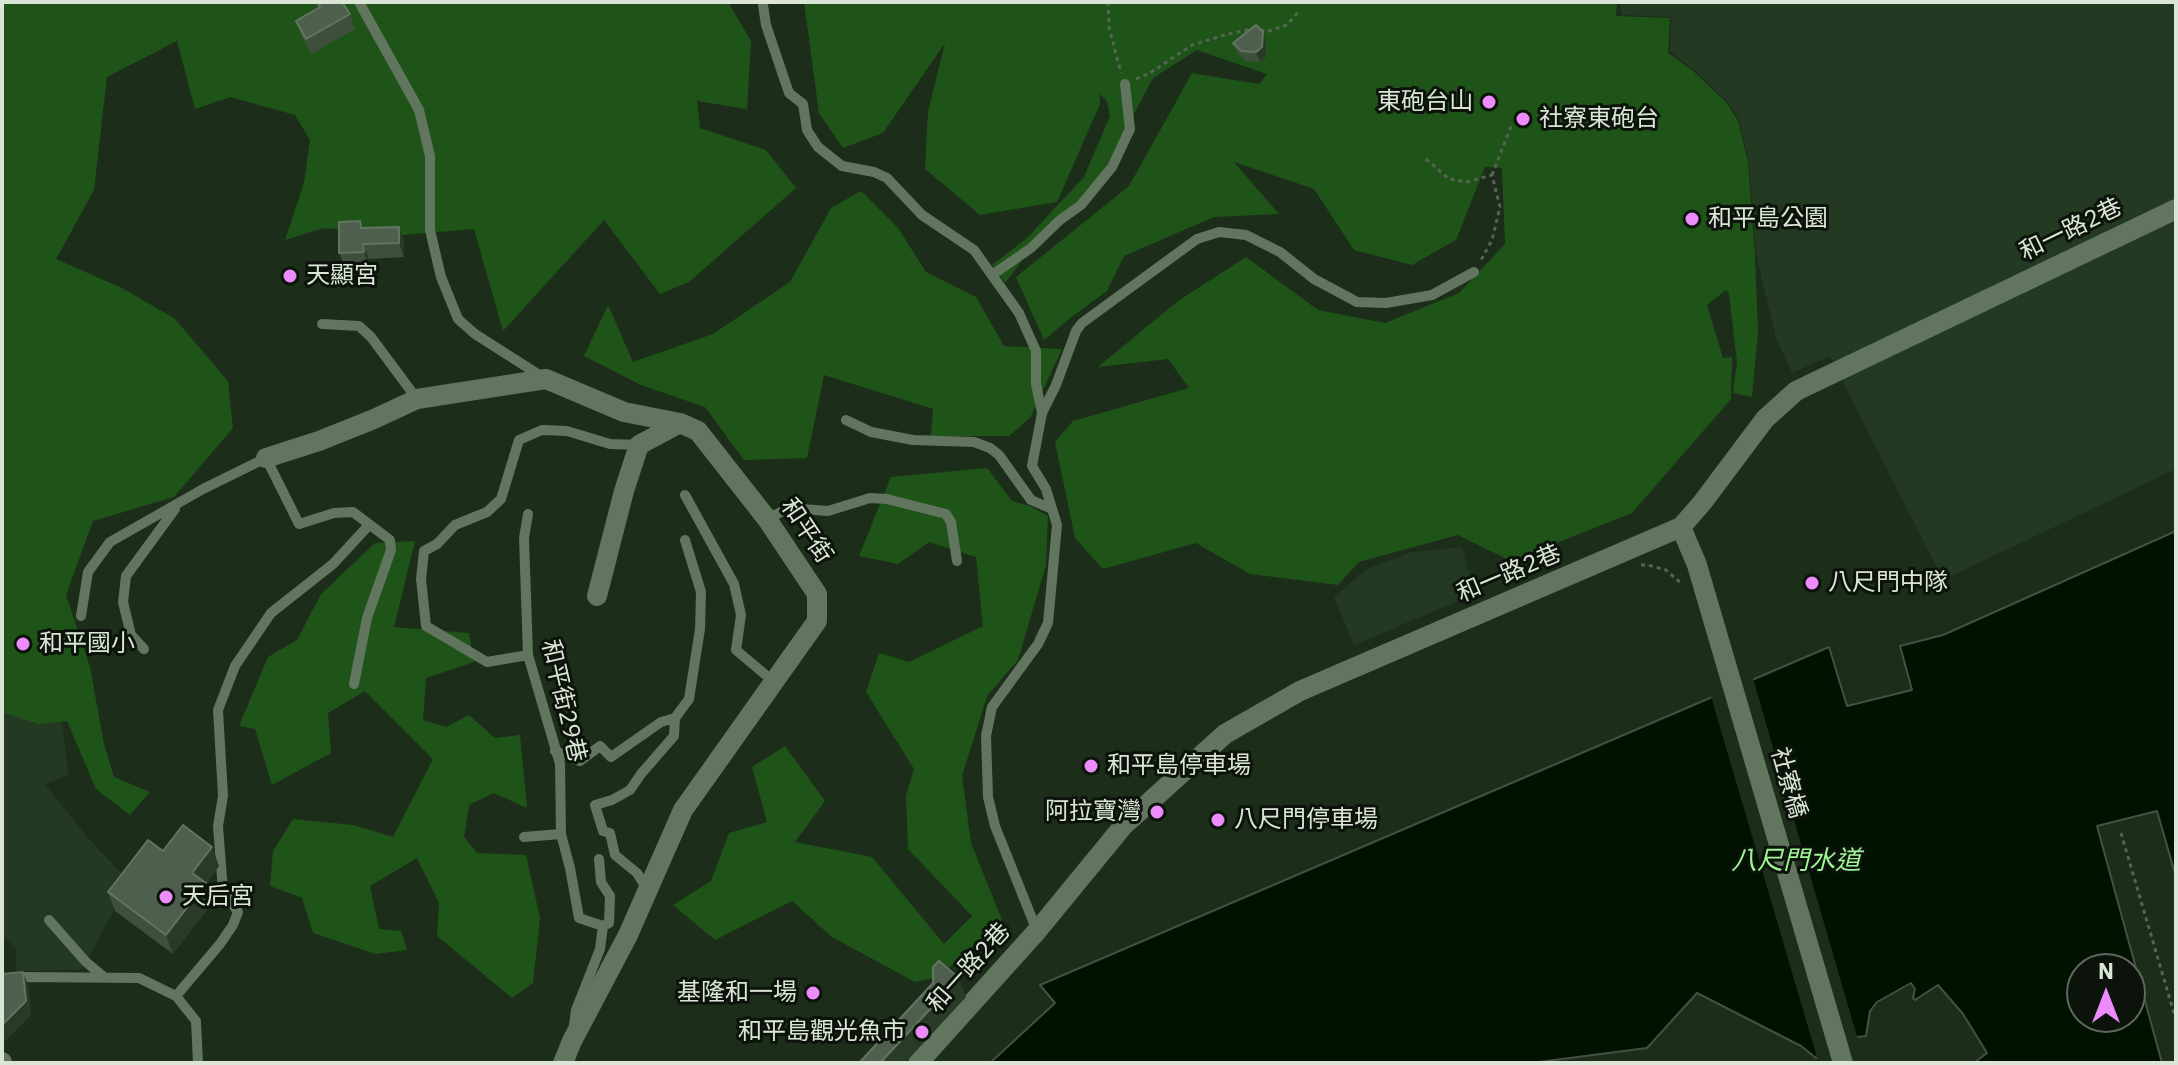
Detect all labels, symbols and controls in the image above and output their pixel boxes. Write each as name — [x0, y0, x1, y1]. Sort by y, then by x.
place label: 東砲台山 — [1377, 88, 1473, 116]
marker: 東砲台山 — [1480, 93, 1498, 111]
place label: 社寮東砲台 — [1539, 105, 1659, 133]
marker: 社寮東砲台 — [1514, 110, 1532, 128]
street label: 和一路2巷 — [2015, 193, 2127, 267]
place label: 和平島公園 — [1708, 205, 1828, 233]
marker: 和平島公園 — [1683, 210, 1701, 228]
place label: 天顯宮 — [306, 262, 378, 290]
marker: 天顯宮 — [281, 267, 299, 285]
street label: 和平街 — [774, 493, 838, 569]
street label: 和一路2巷 — [1453, 539, 1565, 609]
place label: 八尺門中隊 — [1828, 569, 1948, 597]
marker: 八尺門中隊 — [1803, 574, 1821, 592]
place label: 和平國小 — [39, 630, 135, 658]
marker: 和平國小 — [14, 635, 32, 653]
street label: 和平街29巷 — [535, 637, 591, 765]
street label: 社寮橋 — [1764, 744, 1812, 822]
place label: 和平島停車場 — [1107, 752, 1251, 780]
marker: 和平島停車場 — [1082, 757, 1100, 775]
place label: 阿拉寶灣 — [1045, 798, 1141, 826]
marker: 阿拉寶灣 — [1148, 803, 1166, 821]
place label: 八尺門停車場 — [1234, 806, 1378, 834]
marker: 八尺門停車場 — [1209, 811, 1227, 829]
water label: 八尺門水道 — [1731, 845, 1861, 877]
place label: 天后宮 — [182, 883, 254, 911]
marker: 天后宮 — [157, 888, 175, 906]
street label: 和一路2巷 — [921, 917, 1017, 1019]
north arrow — [2066, 953, 2146, 1033]
text: N — [2098, 956, 2114, 985]
place label: 基隆和一場 — [677, 979, 797, 1007]
marker: 基隆和一場 — [804, 984, 822, 1002]
place label: 和平島觀光魚市 — [738, 1018, 906, 1046]
marker: 和平島觀光魚市 — [913, 1023, 931, 1041]

